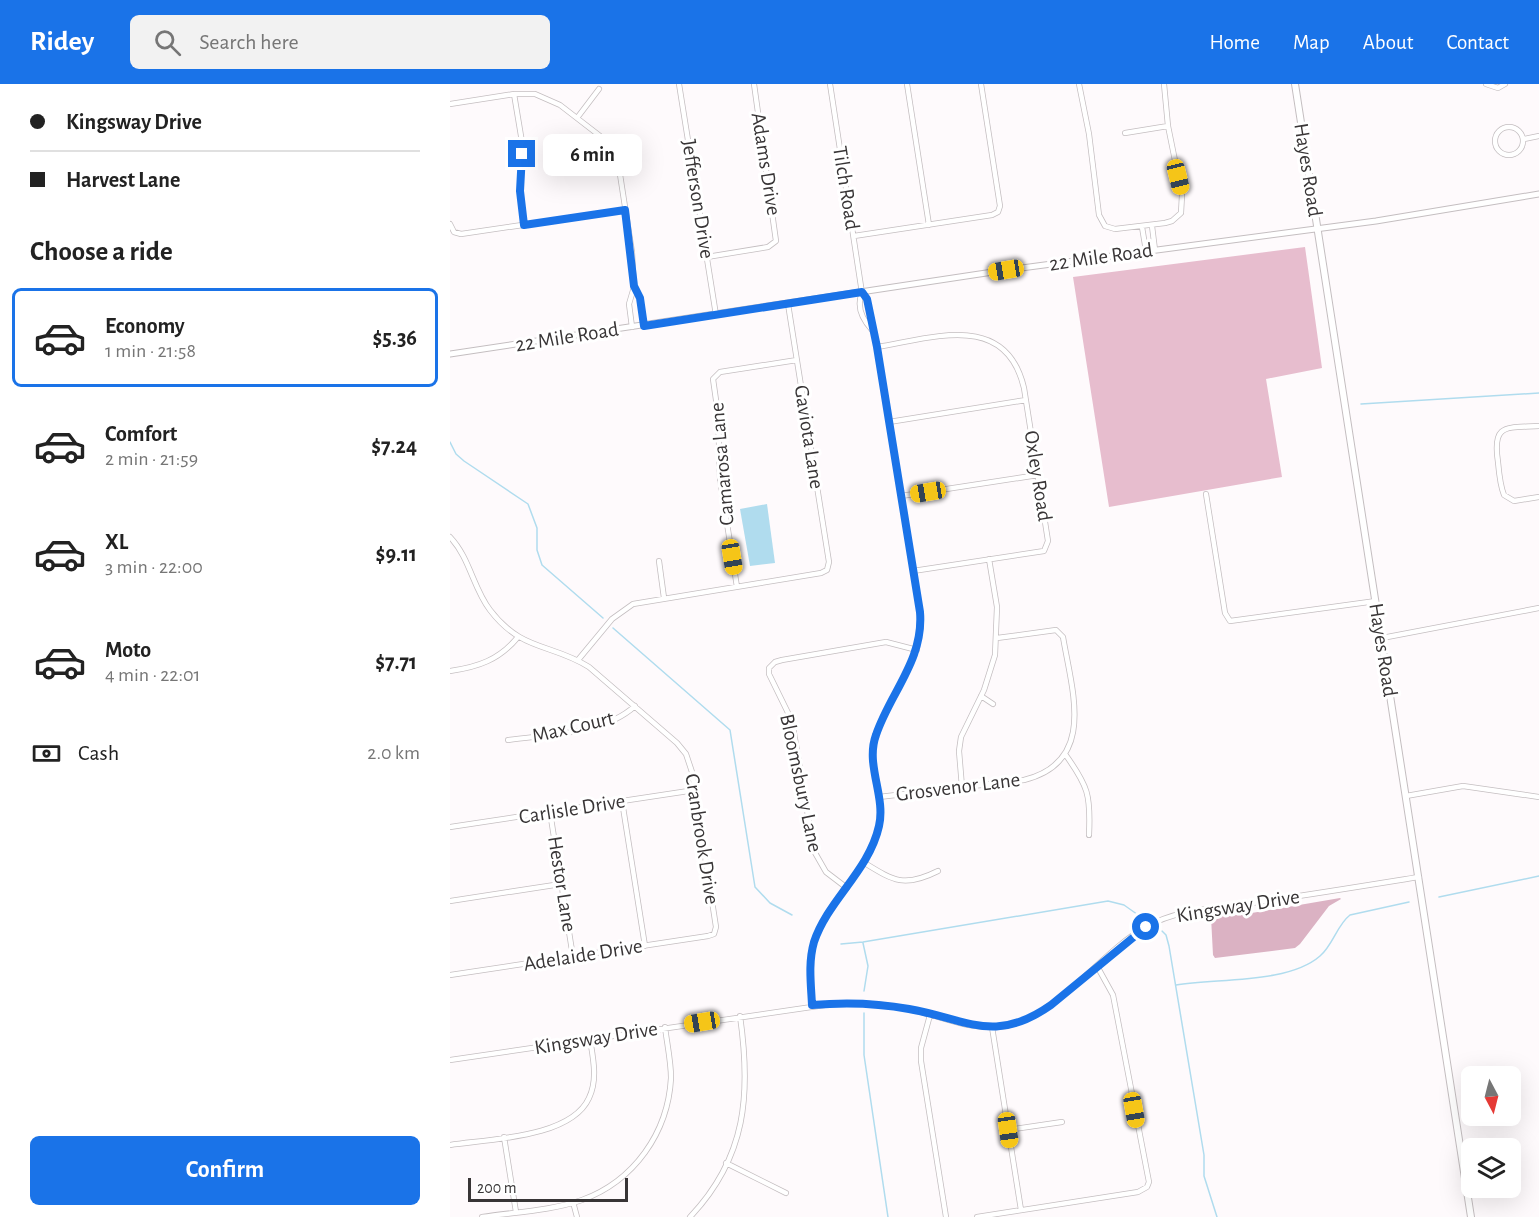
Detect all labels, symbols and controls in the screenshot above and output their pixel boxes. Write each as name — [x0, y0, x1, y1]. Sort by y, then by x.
search box — [130, 15, 550, 69]
icon: search — [151, 26, 184, 59]
text: Ridey — [30, 28, 94, 56]
text: Search here — [199, 31, 299, 53]
text: Home — [1209, 32, 1260, 53]
text: Map — [1293, 32, 1330, 53]
text: About — [1363, 32, 1413, 53]
text: Contact — [1446, 32, 1509, 53]
text: Kingsway Drive — [66, 111, 202, 133]
street label: Adams Drive — [748, 111, 784, 217]
street label: Hayes Road — [1290, 122, 1326, 219]
callout: 6 min — [543, 133, 642, 175]
street label: Jefferson Drive — [678, 138, 718, 260]
route end — [508, 140, 535, 167]
street label: Tilch Road — [829, 144, 863, 232]
text: 6 min — [570, 145, 615, 165]
car — [1165, 157, 1191, 197]
text: Harvest Lane — [66, 169, 180, 191]
text: Choose a ride — [30, 238, 173, 265]
street label: 22 Mile Road — [1048, 239, 1154, 275]
car — [987, 258, 1025, 282]
icon: car — [33, 311, 87, 365]
text: Economy — [105, 315, 185, 337]
street label: 22 Mile Road — [514, 318, 620, 356]
text: $5.36 — [372, 327, 417, 349]
text: 1 min · 21:58 — [105, 341, 196, 361]
street label: Gaviota Lane — [790, 384, 828, 490]
street label: Camarosa Lane — [706, 402, 738, 526]
icon: car — [33, 419, 87, 473]
text: Comfort — [105, 423, 177, 445]
street label: Oxley Road — [1020, 429, 1056, 523]
text: $7.24 — [371, 435, 417, 457]
text: 2 min · 21:59 — [105, 449, 198, 469]
car — [909, 480, 947, 504]
icon: car — [33, 527, 87, 581]
text: XL — [105, 531, 128, 553]
car — [720, 538, 744, 576]
text: $9.11 — [376, 543, 417, 565]
text: 3 min · 22:00 — [105, 557, 203, 577]
street label: Hayes Road — [1365, 602, 1401, 699]
icon: car — [33, 635, 87, 689]
text: Moto — [105, 639, 151, 661]
text: $7.71 — [375, 651, 417, 673]
text: 4 min · 22:01 — [105, 665, 200, 685]
street label: Max Court — [530, 707, 616, 747]
street label: Bloomsbury Lane — [776, 712, 826, 854]
icon: cash — [30, 737, 63, 770]
text: Cash — [78, 742, 119, 764]
text: 2.0 km — [367, 743, 420, 763]
street label: Grosvenor Lane — [895, 769, 1021, 805]
street label: Cranbrook Drive — [681, 772, 723, 906]
street label: Carlisle Drive — [517, 790, 627, 828]
street label: Hestor Lane — [544, 835, 580, 933]
street label: Kingsway Drive — [1175, 886, 1301, 926]
route start — [1132, 913, 1159, 940]
street label: Adelaide Drive — [522, 935, 644, 975]
car — [683, 1010, 721, 1034]
street label: Kingsway Drive — [533, 1018, 659, 1058]
north arrow — [1461, 1066, 1521, 1126]
map controls — [1461, 1066, 1521, 1198]
car — [1122, 1091, 1146, 1129]
car — [997, 1111, 1019, 1149]
button: Confirm — [30, 1136, 420, 1205]
button: layers — [1461, 1138, 1521, 1198]
scale bar — [468, 1175, 628, 1202]
text: 200 m — [477, 1180, 517, 1196]

